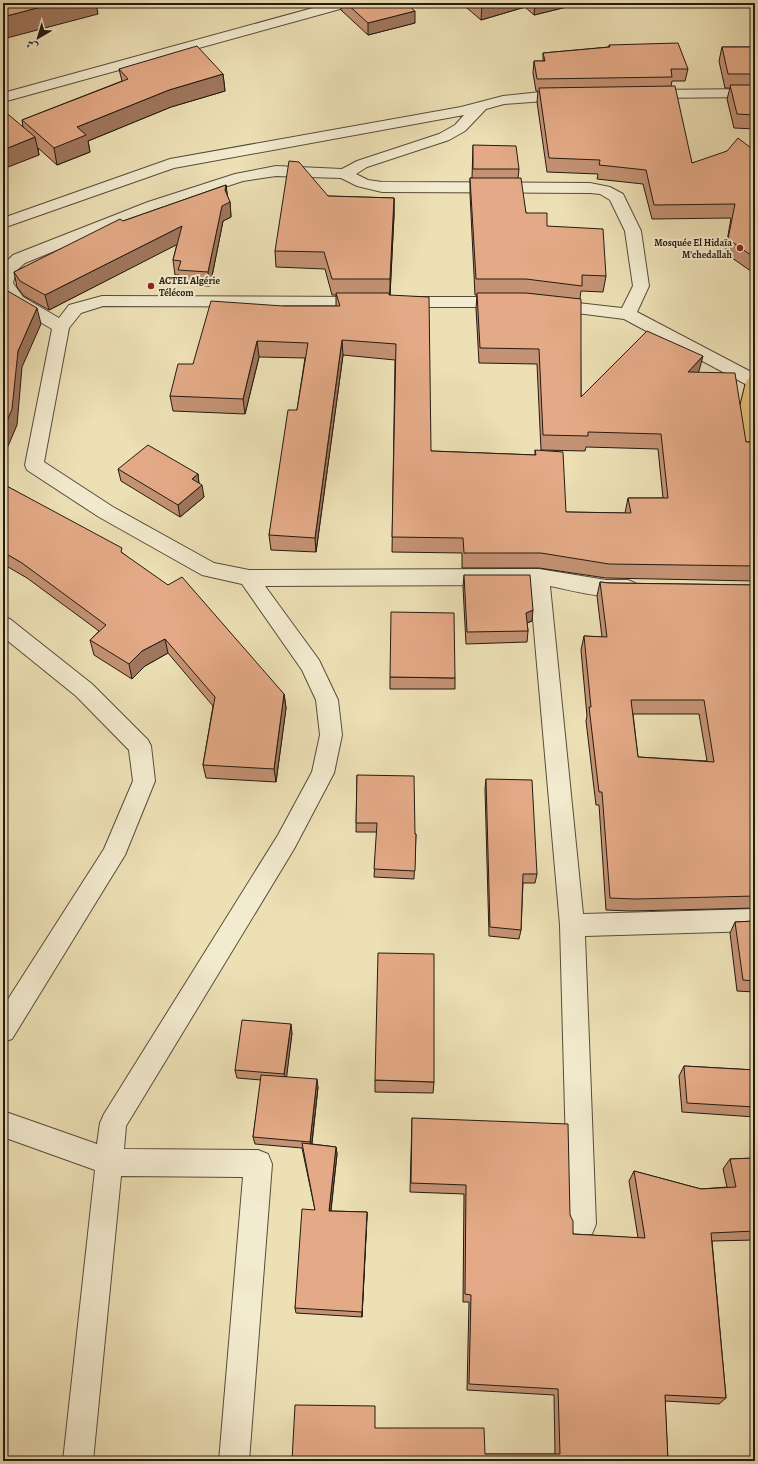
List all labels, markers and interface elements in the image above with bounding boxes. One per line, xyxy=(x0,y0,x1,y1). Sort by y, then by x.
north arrow xyxy=(18,18,58,58)
text: ش xyxy=(23,36,41,55)
place label: Mosquée El Hidaïa M'chedallah xyxy=(654,236,733,261)
marker: Mosquée El Hidaïa M'chedallah xyxy=(735,243,745,253)
place label: ACTEL Algérie Télécom xyxy=(158,274,220,299)
marker: ACTEL Algérie Télécom xyxy=(146,281,156,291)

